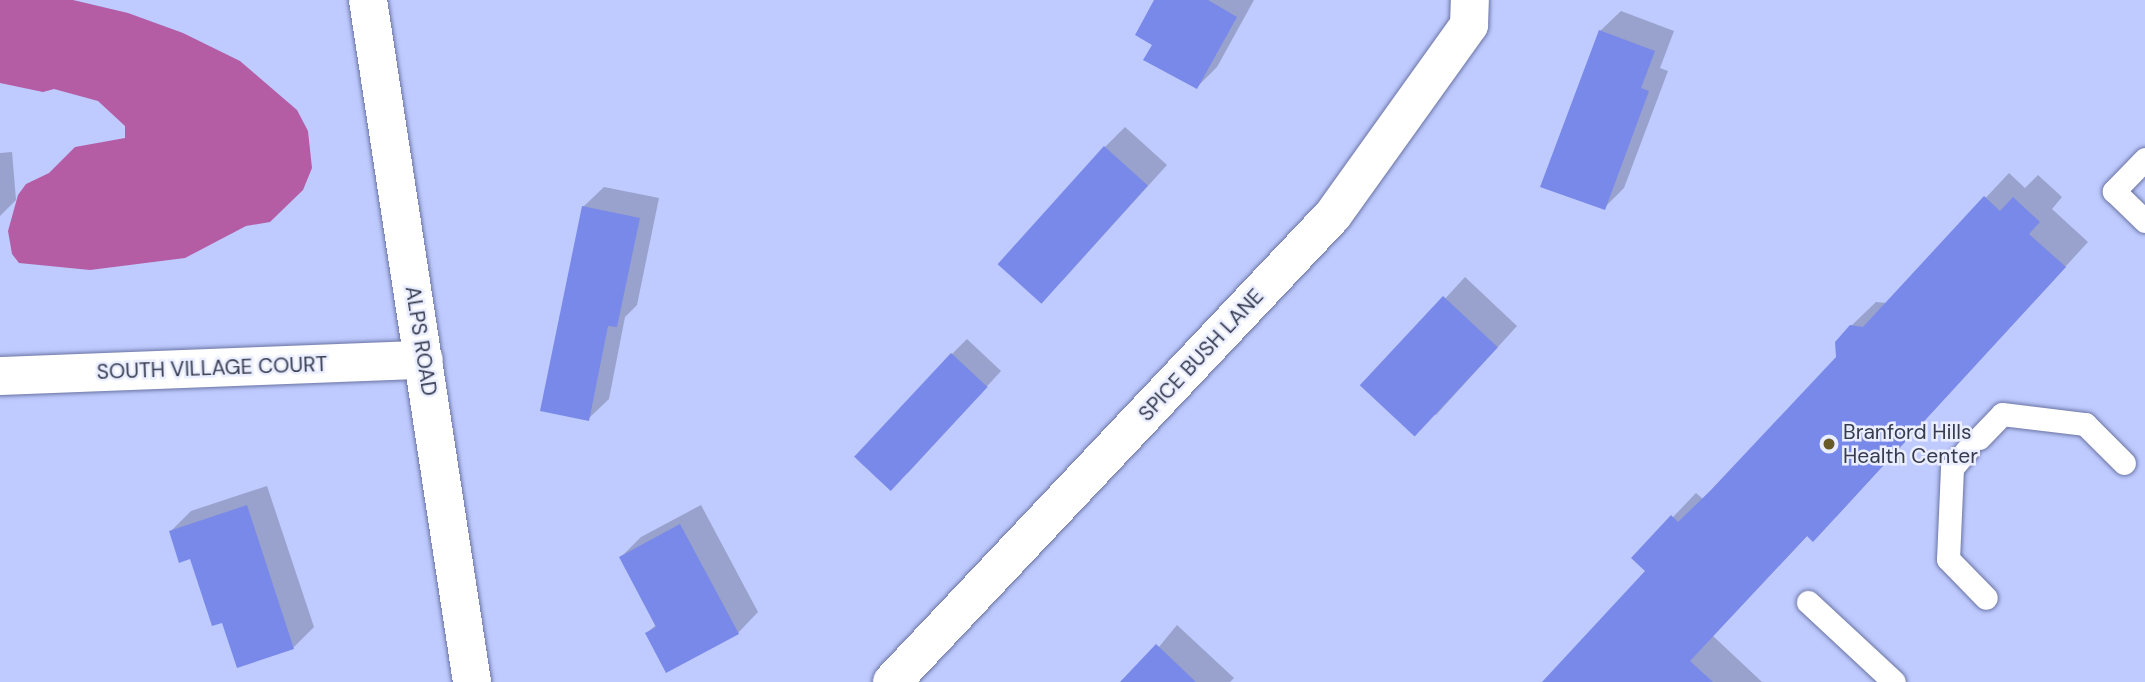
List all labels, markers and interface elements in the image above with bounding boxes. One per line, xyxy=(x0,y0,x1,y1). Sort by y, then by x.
street label: ALPS ROAD xyxy=(400,284,442,398)
street label: SPICE BUSH LANE xyxy=(1133,284,1269,426)
street label: SOUTH VILLAGE COURT xyxy=(96,351,328,385)
place label: Branford Hills Health Center xyxy=(1843,419,1978,469)
marker: Branford Hills Health Center xyxy=(1821,436,1837,452)

